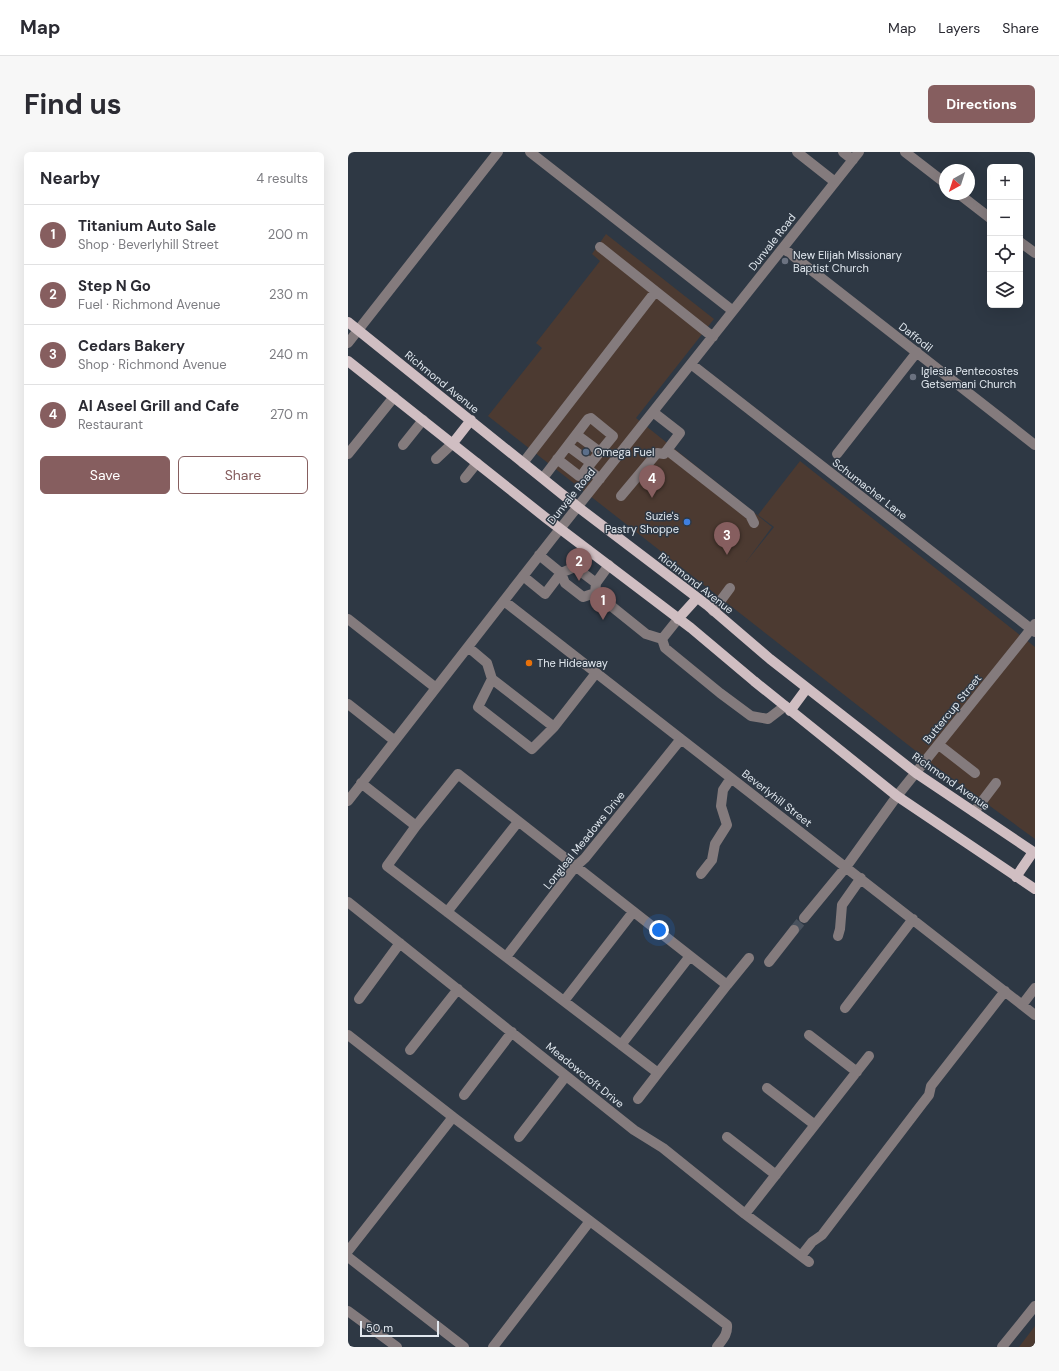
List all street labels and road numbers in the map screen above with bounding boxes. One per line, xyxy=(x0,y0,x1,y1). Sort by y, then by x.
street label: Dunvale Road xyxy=(745,211,799,273)
street label: Daffodil xyxy=(896,319,936,355)
street label: Richmond Avenue xyxy=(402,348,482,416)
street label: Schumacher Lane xyxy=(830,455,910,523)
street label: Dunvale Road xyxy=(544,465,598,527)
street label: Richmond Avenue xyxy=(656,549,736,617)
street label: Buttercup Street xyxy=(920,672,984,746)
street label: Richmond Avenue xyxy=(909,749,993,813)
street label: Beverlyhill Street xyxy=(739,766,815,830)
street label: Longleal Meadows Drive xyxy=(540,788,628,892)
street label: Meadowcroft Drive xyxy=(543,1039,627,1111)

